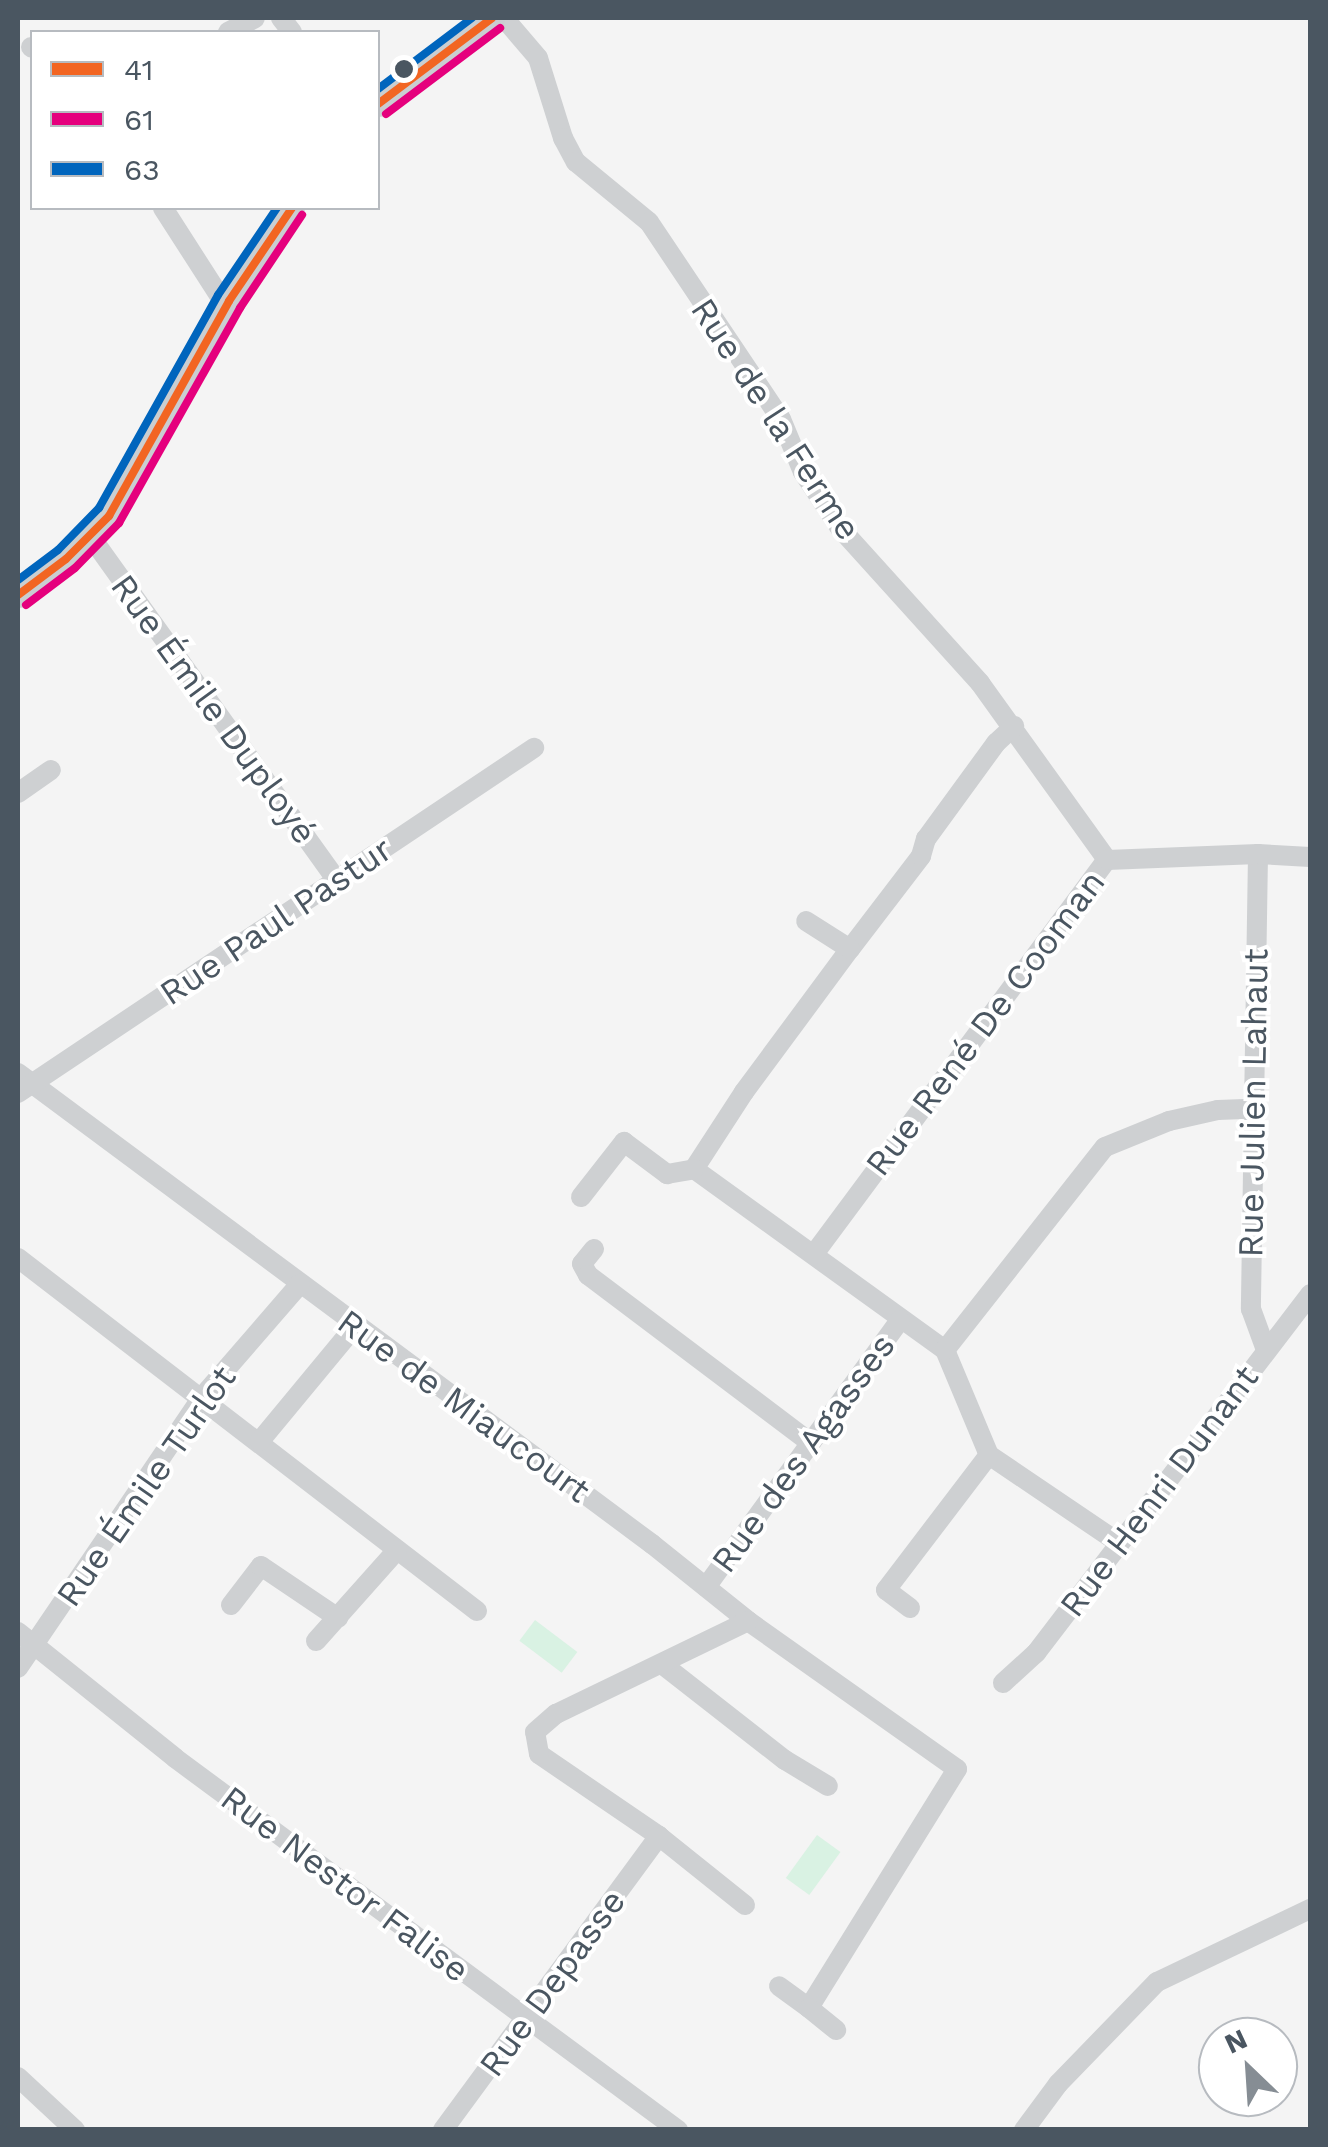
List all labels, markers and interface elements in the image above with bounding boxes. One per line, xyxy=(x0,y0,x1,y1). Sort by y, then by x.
legend xyxy=(30,30,380,210)
text: 41 xyxy=(124,52,154,87)
unlabelled marker xyxy=(394,59,414,79)
text: 61 xyxy=(124,102,154,137)
text: 63 xyxy=(124,152,160,187)
street label: Rue de la Ferme xyxy=(682,290,870,548)
street label: Rue Émile Duployé xyxy=(102,566,326,852)
street label: Rue Paul Pastur xyxy=(151,827,401,1015)
street label: Rue René De Cooman xyxy=(856,862,1114,1184)
street label: Rue Julien Lahaut xyxy=(1229,948,1277,1258)
street label: Rue de Miaucourt xyxy=(330,1300,598,1512)
street label: Rue des Agasses xyxy=(702,1325,904,1581)
street label: Rue Émile Turlot xyxy=(47,1357,245,1615)
street label: Rue Henri Dunant xyxy=(1051,1357,1267,1625)
street label: Rue Nestor Falise xyxy=(212,1777,478,1991)
street label: Rue Depasse xyxy=(470,1881,634,2085)
north arrow xyxy=(1198,2017,1298,2117)
text: N xyxy=(1220,2022,1252,2061)

